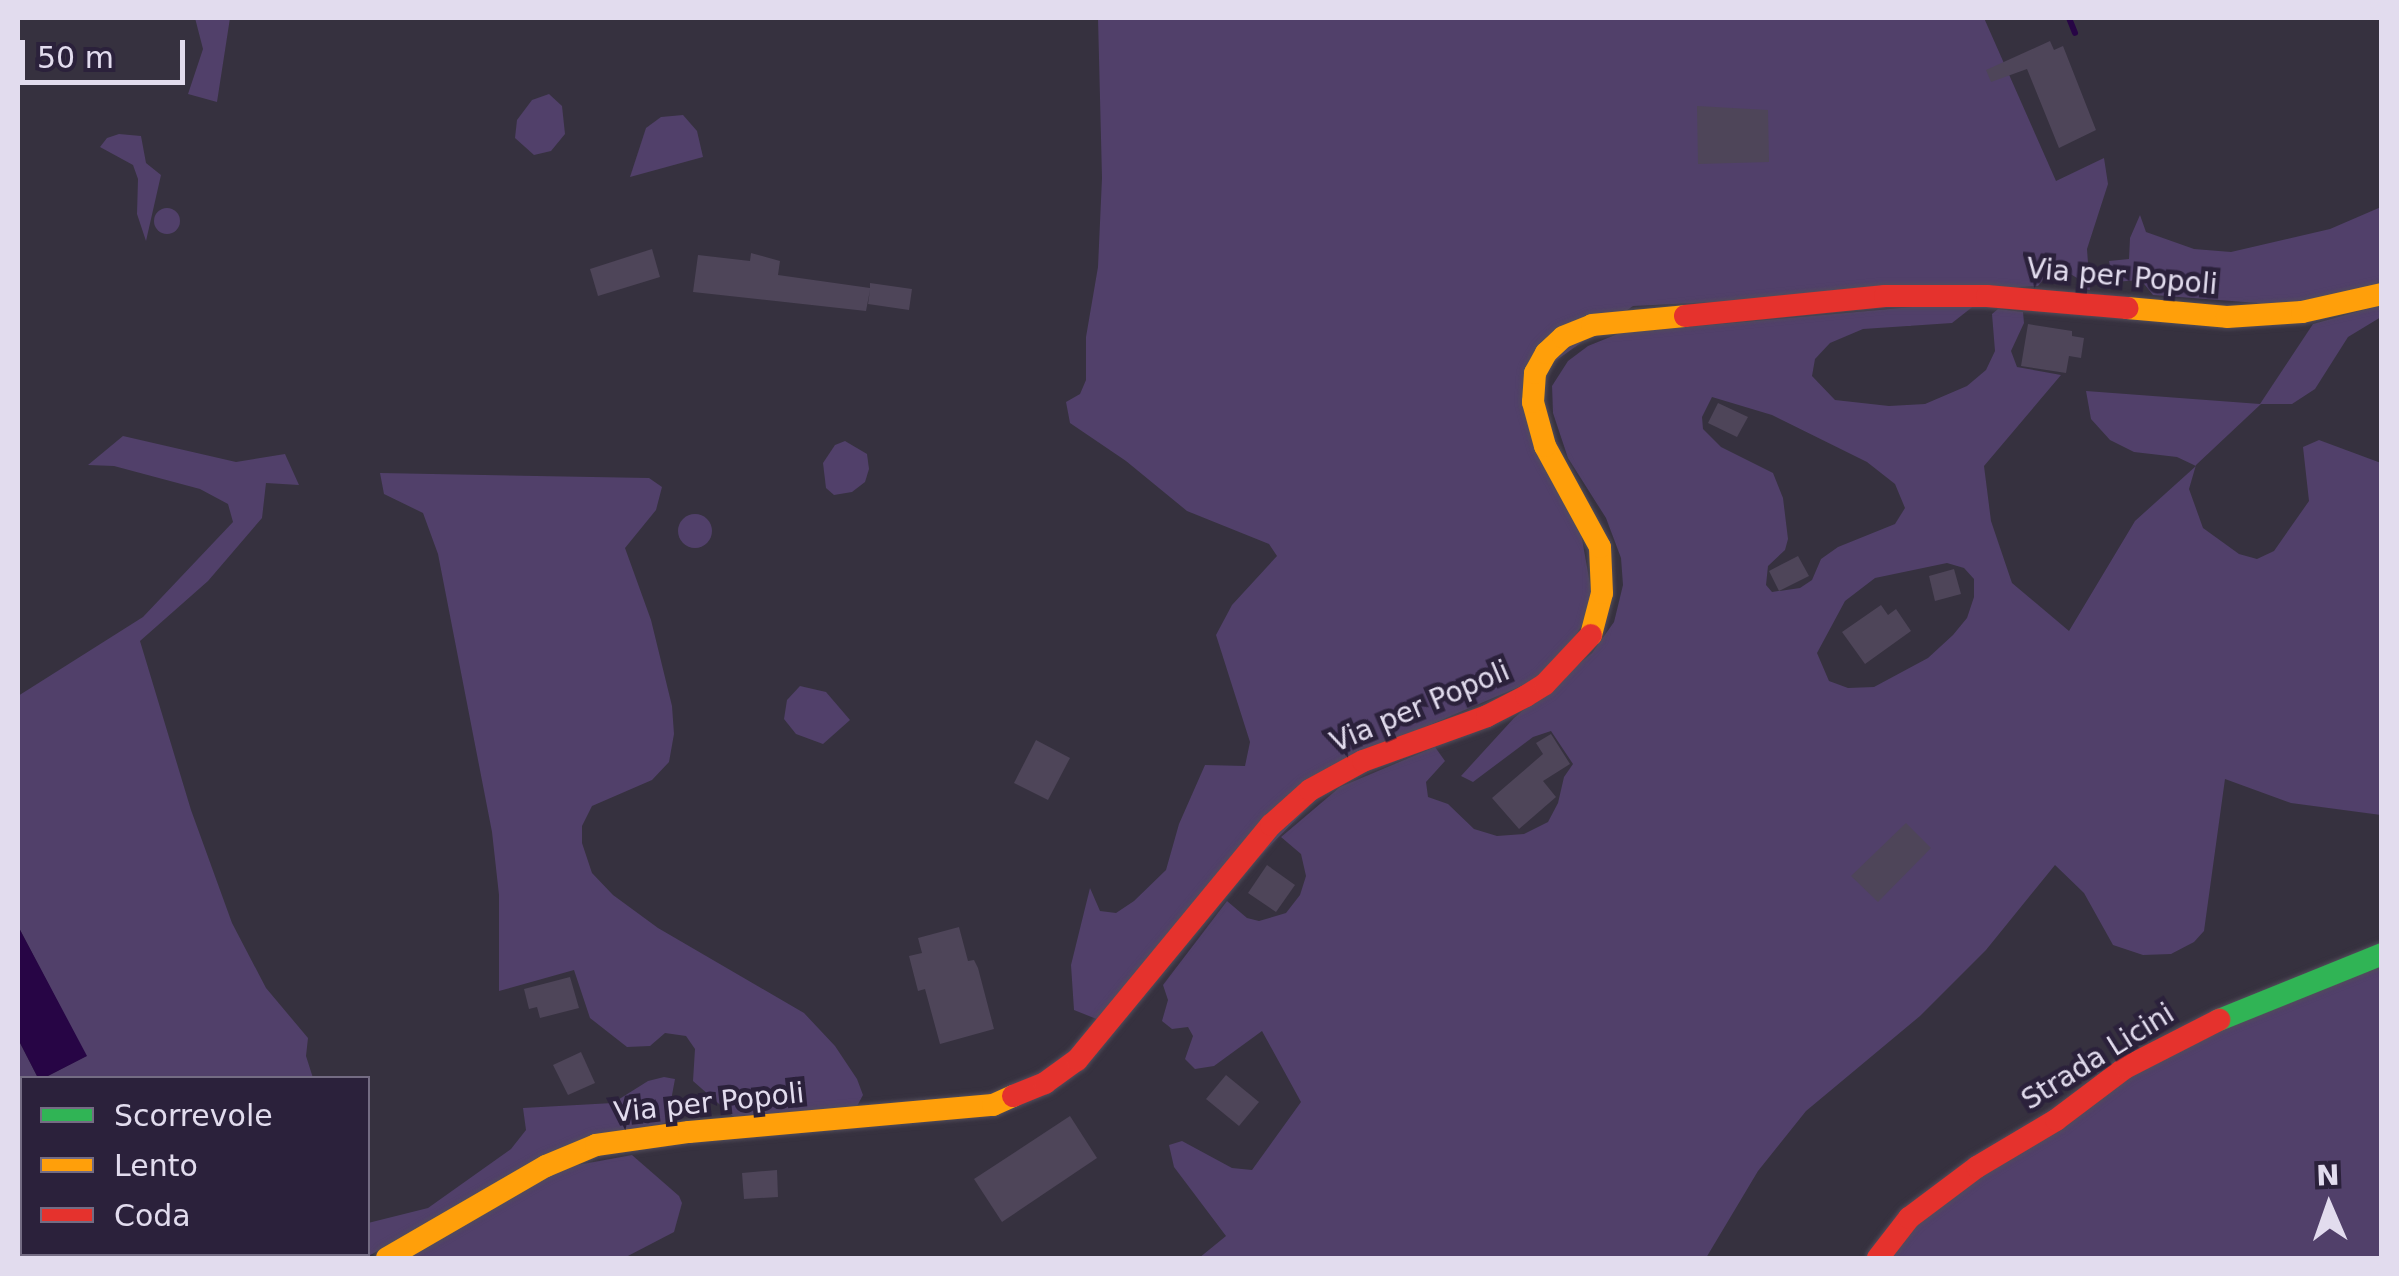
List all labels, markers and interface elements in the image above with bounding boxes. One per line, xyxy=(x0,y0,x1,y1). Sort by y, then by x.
scale bar xyxy=(25,20,190,82)
text: 50 m xyxy=(37,40,114,75)
street label: Via per Popoli xyxy=(2025,252,2219,302)
street label: Via per Popoli xyxy=(1325,654,1515,760)
street label: Strada Licini xyxy=(2016,997,2180,1117)
legend xyxy=(20,1076,370,1256)
street label: Via per Popoli xyxy=(612,1076,806,1130)
text: Scorrevole xyxy=(114,1098,273,1133)
text: Lento xyxy=(114,1148,198,1183)
north arrow xyxy=(2279,1156,2379,1256)
text: N xyxy=(2316,1159,2340,1192)
text: Coda xyxy=(114,1198,191,1233)

